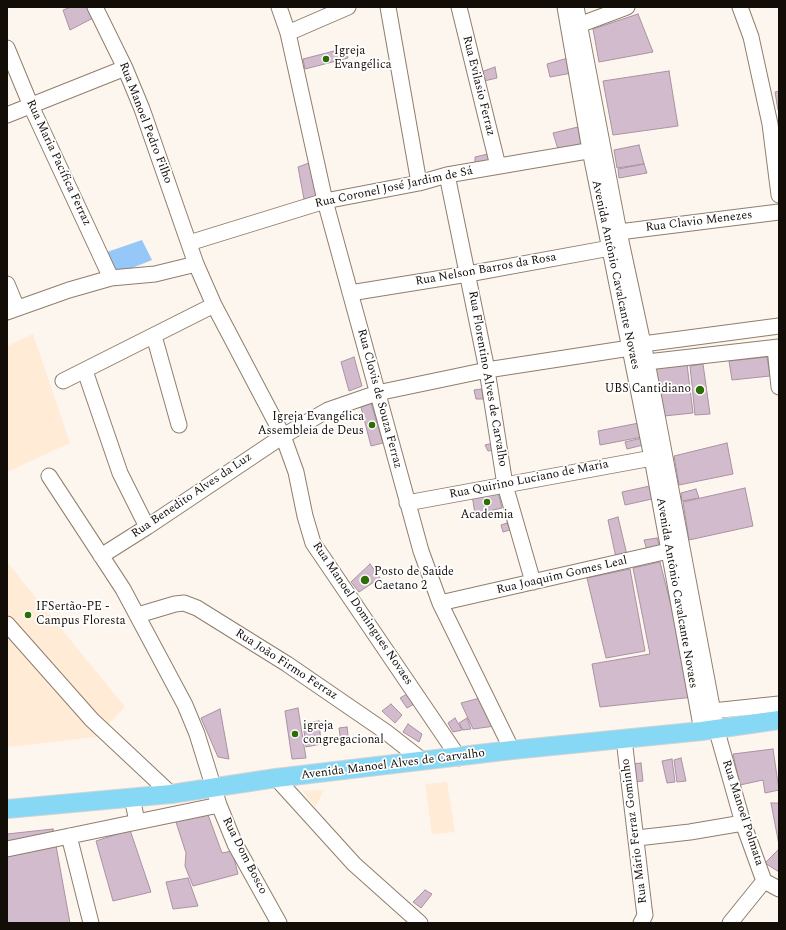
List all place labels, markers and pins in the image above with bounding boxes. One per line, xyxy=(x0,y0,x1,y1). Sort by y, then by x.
place label: Igreja Evangélica xyxy=(334,45,392,73)
marker: Igreja Evangélica xyxy=(321,54,331,64)
place label: UBS Cantidiano xyxy=(605,383,691,397)
marker: UBS Cantidiano xyxy=(694,384,706,396)
place label: Igreja Evangélica Assembleia de Deus xyxy=(258,411,364,439)
marker: Igreja Evangélica Assembleia de Deus xyxy=(367,420,377,430)
marker: Academia xyxy=(482,497,492,507)
place label: Academia xyxy=(461,509,513,523)
place label: Posto de Saúde Caetano 2 xyxy=(374,566,454,594)
marker: Posto de Saúde Caetano 2 xyxy=(359,574,371,586)
place label: IFSertão-PE - Campus Floresta xyxy=(36,601,126,629)
marker: IFSertão-PE - Campus Floresta xyxy=(23,610,33,620)
place label: igreja congregacional xyxy=(303,720,384,748)
marker: igreja congregacional xyxy=(290,729,300,739)

